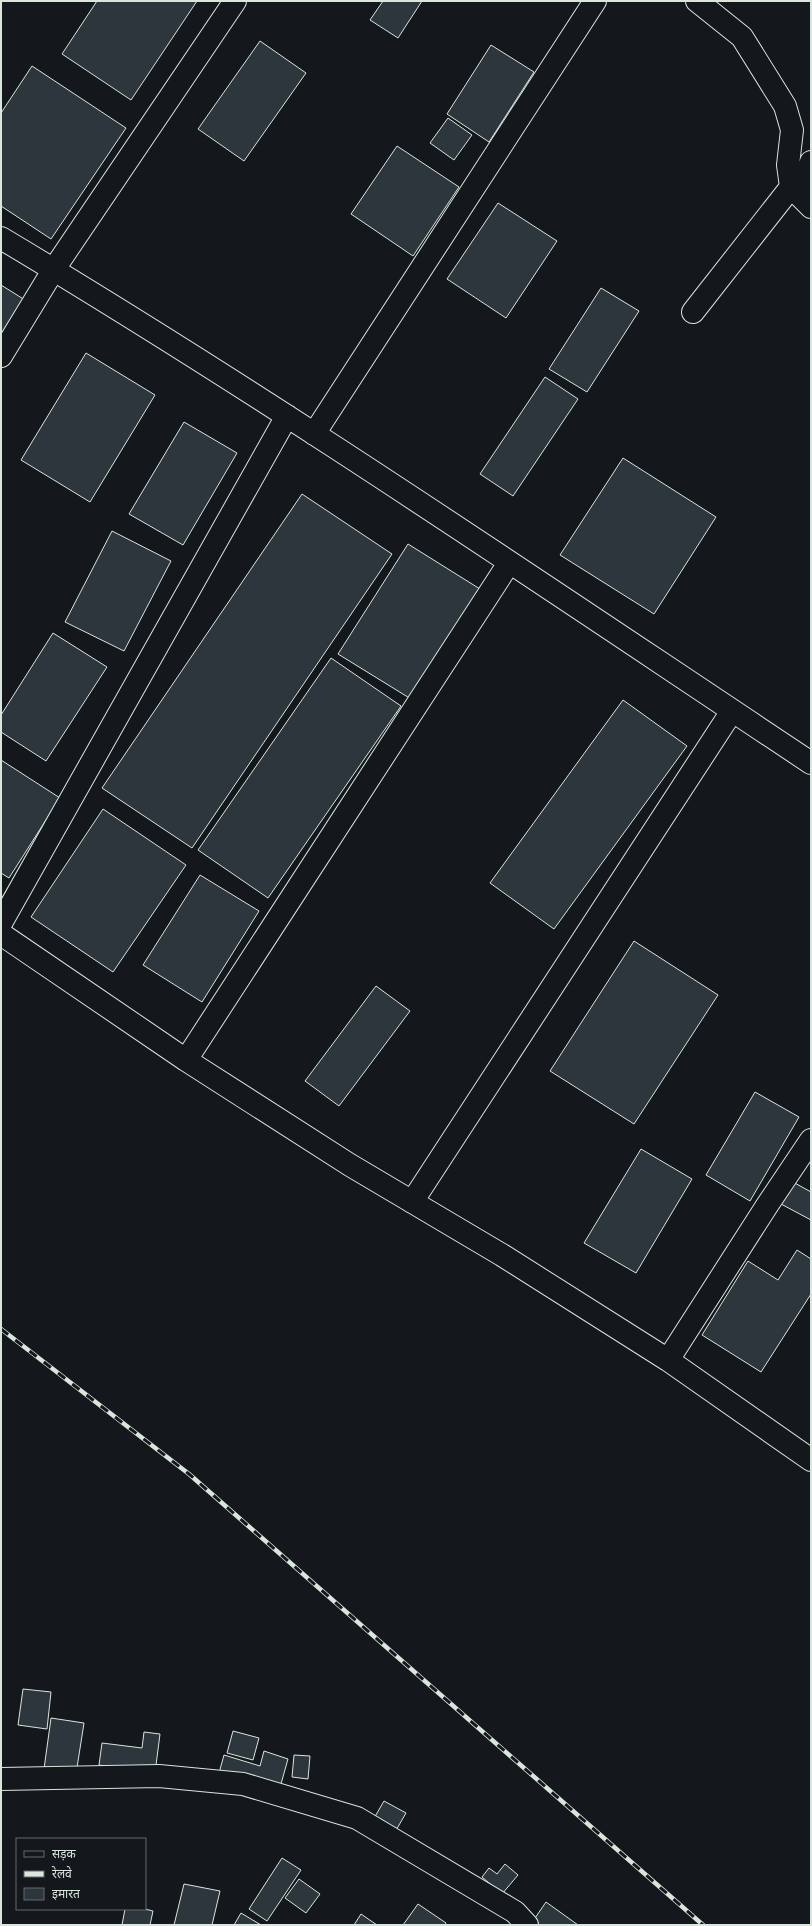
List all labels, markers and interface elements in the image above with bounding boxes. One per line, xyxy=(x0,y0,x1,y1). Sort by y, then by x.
legend xyxy=(16,1838,146,1910)
text: सड़क xyxy=(52,1847,77,1861)
text: रेलवे xyxy=(52,1866,72,1881)
text: इमारत xyxy=(52,1887,81,1901)

